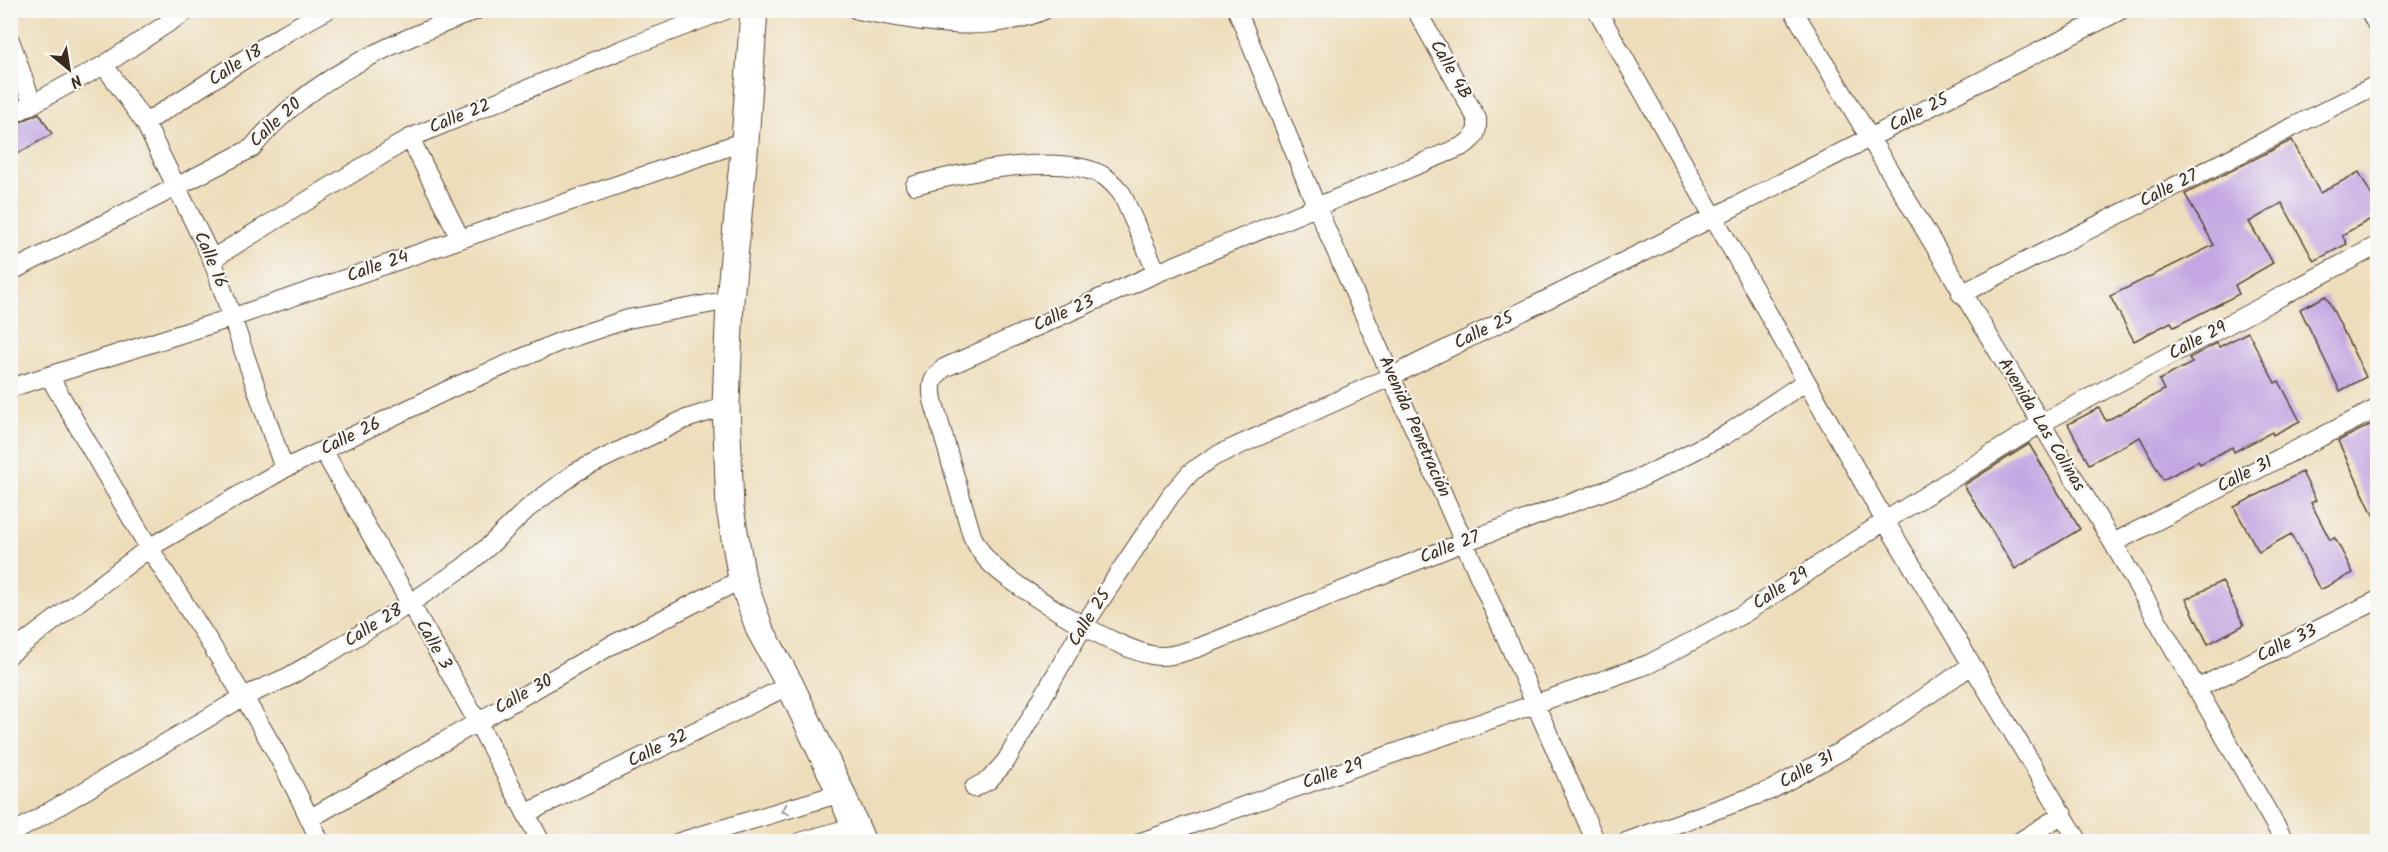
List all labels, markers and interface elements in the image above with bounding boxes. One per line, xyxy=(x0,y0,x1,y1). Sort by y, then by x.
street label: Calle 4B xyxy=(1421,35,1479,105)
street label: Calle 18 xyxy=(203,37,269,94)
north arrow xyxy=(39,39,99,99)
text: N xyxy=(65,67,86,94)
street label: Calle 25 xyxy=(1884,85,1955,140)
street label: Calle 20 xyxy=(243,91,309,155)
street label: Calle 22 xyxy=(425,92,495,142)
street label: Calle 27 xyxy=(2135,162,2204,216)
street label: Calle 16 xyxy=(185,227,235,293)
street label: Calle 24 xyxy=(343,243,413,291)
street label: Calle 23 xyxy=(1029,288,1099,340)
street label: Calle 25 xyxy=(1449,303,1520,358)
street label: Calle 29 xyxy=(2164,313,2233,368)
street label: Avenida Penetración xyxy=(1370,352,1458,502)
street label: Avenida Las Colinas xyxy=(1990,353,2093,498)
street label: Calle 26 xyxy=(316,410,386,464)
street label: Calle 31 xyxy=(2212,449,2278,501)
street label: Calle 27 xyxy=(1416,523,1485,573)
street label: Calle 29 xyxy=(1747,560,1815,618)
street label: Calle 25 xyxy=(1061,582,1120,653)
street label: Calle 28 xyxy=(339,596,409,655)
street label: Calle 3 xyxy=(407,615,459,675)
street label: Calle 33 xyxy=(2252,617,2322,671)
street label: Calle 30 xyxy=(490,667,558,723)
street label: Calle 32 xyxy=(623,722,693,776)
street label: Calle 31 xyxy=(1774,743,1840,797)
street label: Calle 29 xyxy=(1299,750,1368,798)
one-way arrow xyxy=(780,803,791,815)

